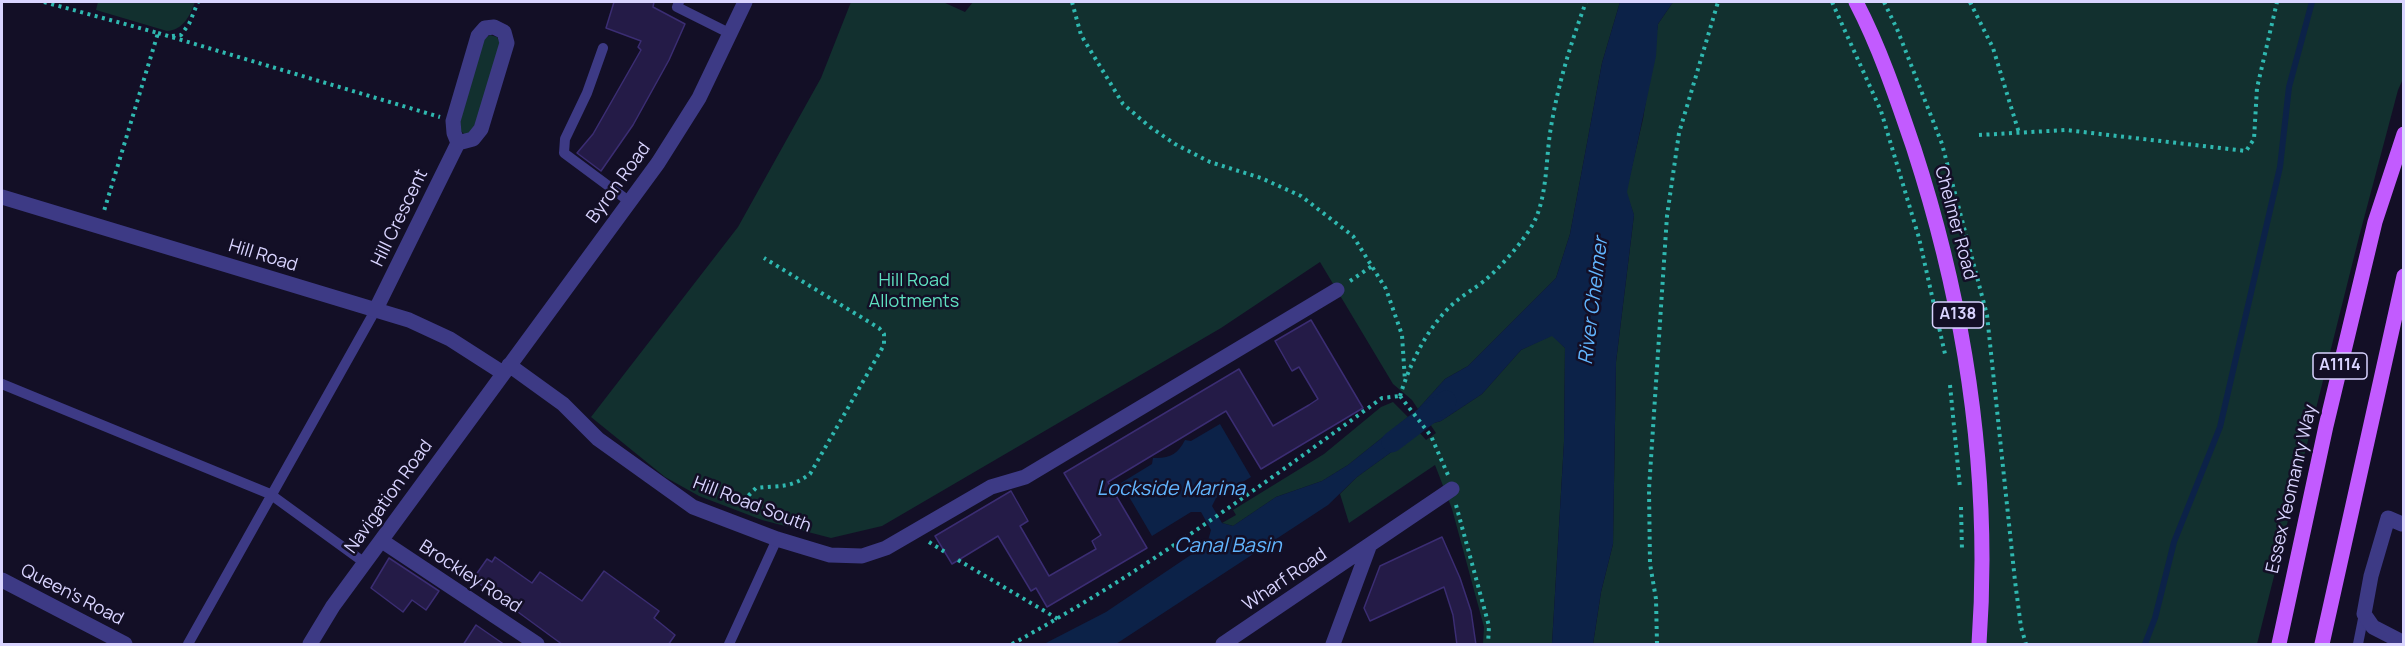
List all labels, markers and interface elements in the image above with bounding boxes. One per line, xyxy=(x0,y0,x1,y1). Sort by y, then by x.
street label: Byron Road xyxy=(583,138,655,228)
street label: Chelmer Road xyxy=(1929,164,1981,282)
street label: Hill Crescent xyxy=(367,166,433,270)
street label: Hill Road xyxy=(226,235,300,277)
water label: River Chelmer xyxy=(1574,236,1614,366)
park label: Hill Road Allotments xyxy=(869,270,959,312)
road number: A138 xyxy=(1932,302,1984,328)
road number: A1114 xyxy=(2313,353,2367,379)
street label: Essex Yeomanry Way xyxy=(2262,403,2322,575)
street label: Navigation Road xyxy=(341,436,437,558)
street label: Hill Road South xyxy=(690,472,814,538)
water label: Lockside Marina xyxy=(1097,477,1245,501)
water label: Canal Basin xyxy=(1174,534,1282,558)
street label: Brockley Road xyxy=(415,536,525,618)
street label: Wharf Road xyxy=(1239,544,1331,616)
street label: Queen's Road xyxy=(17,560,127,630)

